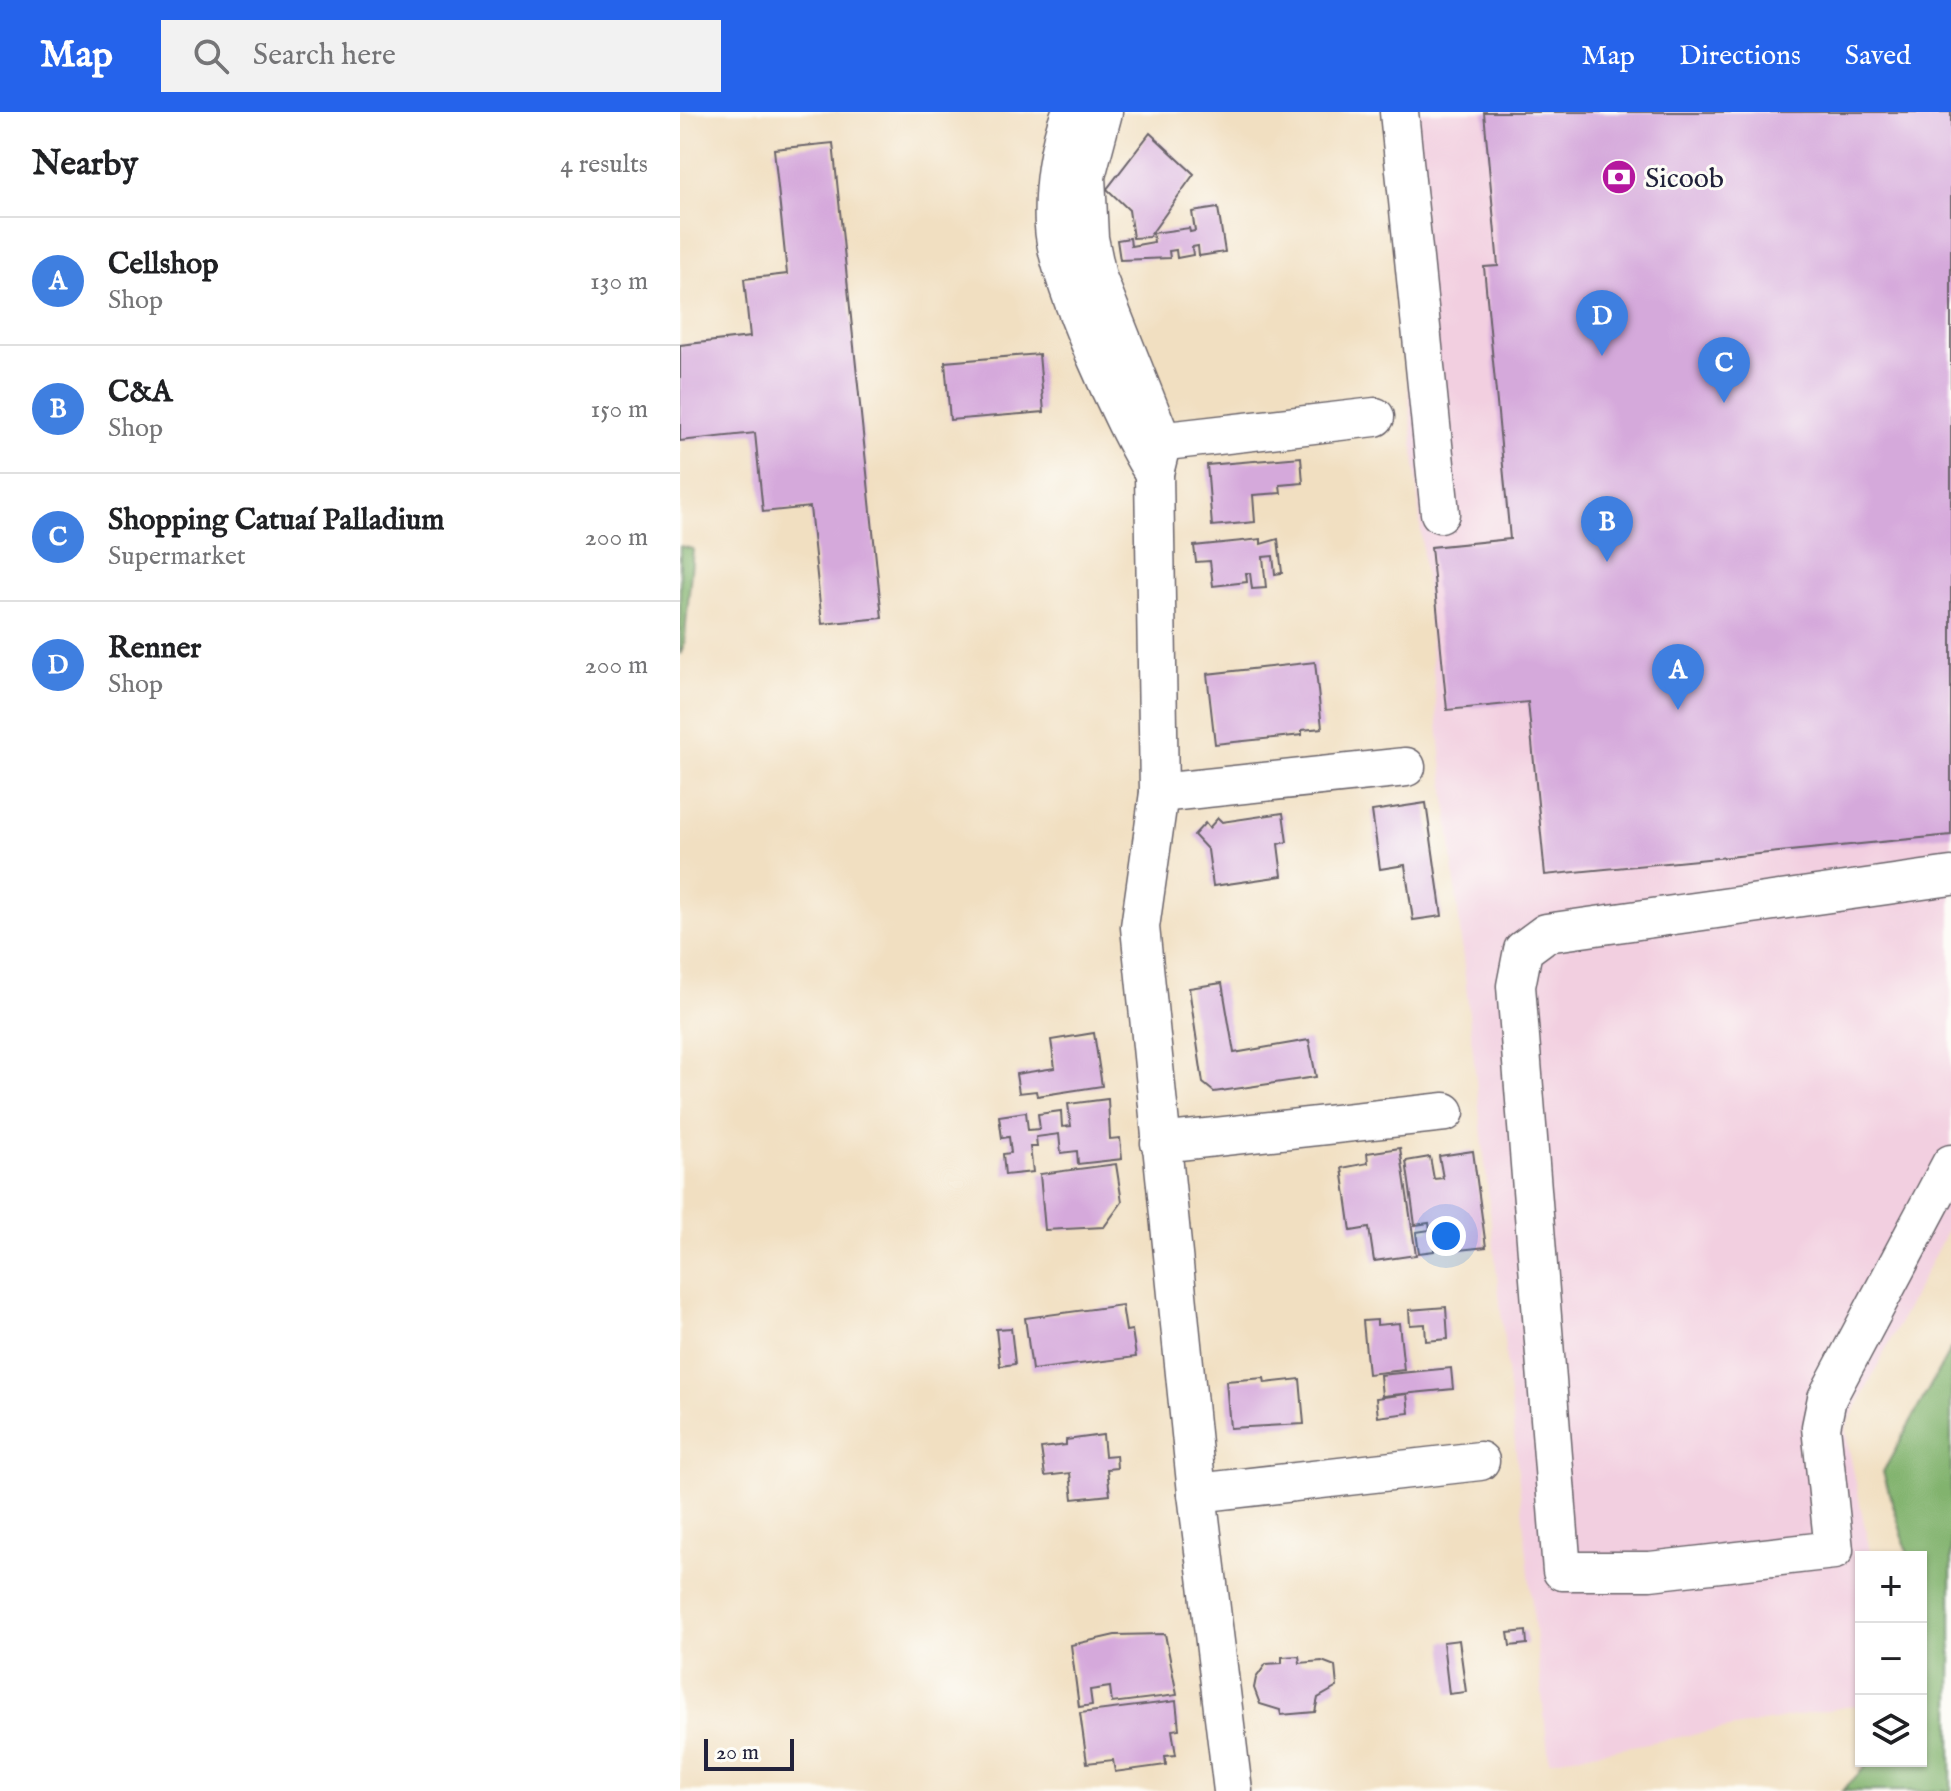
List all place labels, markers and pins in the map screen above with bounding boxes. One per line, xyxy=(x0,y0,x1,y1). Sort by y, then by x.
bank icon: Sicoob xyxy=(1600,158,1638,196)
place label: Sicoob xyxy=(1645,162,1724,197)
pin: D xyxy=(1576,290,1628,356)
pin: C xyxy=(1698,337,1750,403)
pin: B xyxy=(1581,496,1633,562)
pin: A xyxy=(1652,644,1704,710)

